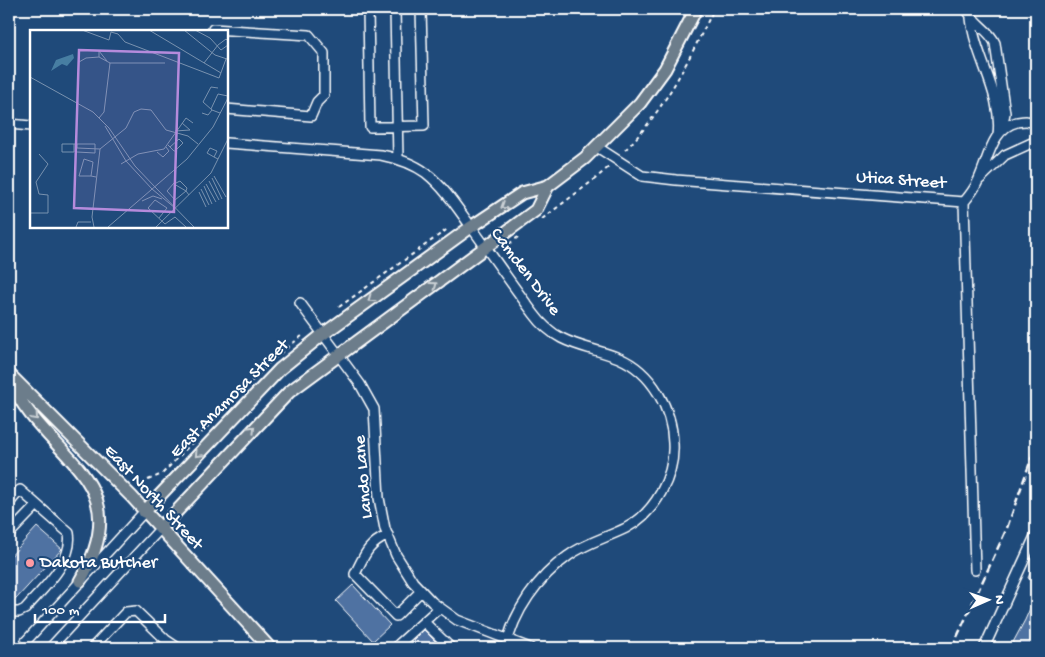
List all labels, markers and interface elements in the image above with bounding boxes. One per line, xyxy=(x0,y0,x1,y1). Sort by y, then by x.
inset map xyxy=(30,30,228,228)
street label: Utica Street xyxy=(855,167,948,195)
one-way arrow xyxy=(500,199,509,209)
street label: Camden Drive xyxy=(485,224,565,321)
one-way arrow xyxy=(428,282,438,291)
one-way arrow xyxy=(367,293,377,302)
street label: East Anamosa Street xyxy=(166,334,295,463)
one-way arrow xyxy=(29,412,38,421)
one-way arrow xyxy=(247,426,256,435)
street label: Lando Lane xyxy=(350,434,378,520)
street label: East North Street xyxy=(99,441,208,556)
one-way arrow xyxy=(195,448,204,457)
place label: Dakota Butcher xyxy=(39,553,159,574)
marker: Dakota Butcher xyxy=(24,557,36,569)
north arrow xyxy=(962,574,1012,624)
scale bar xyxy=(35,592,165,624)
text: N xyxy=(990,595,1007,604)
text: 100 m xyxy=(41,602,80,620)

